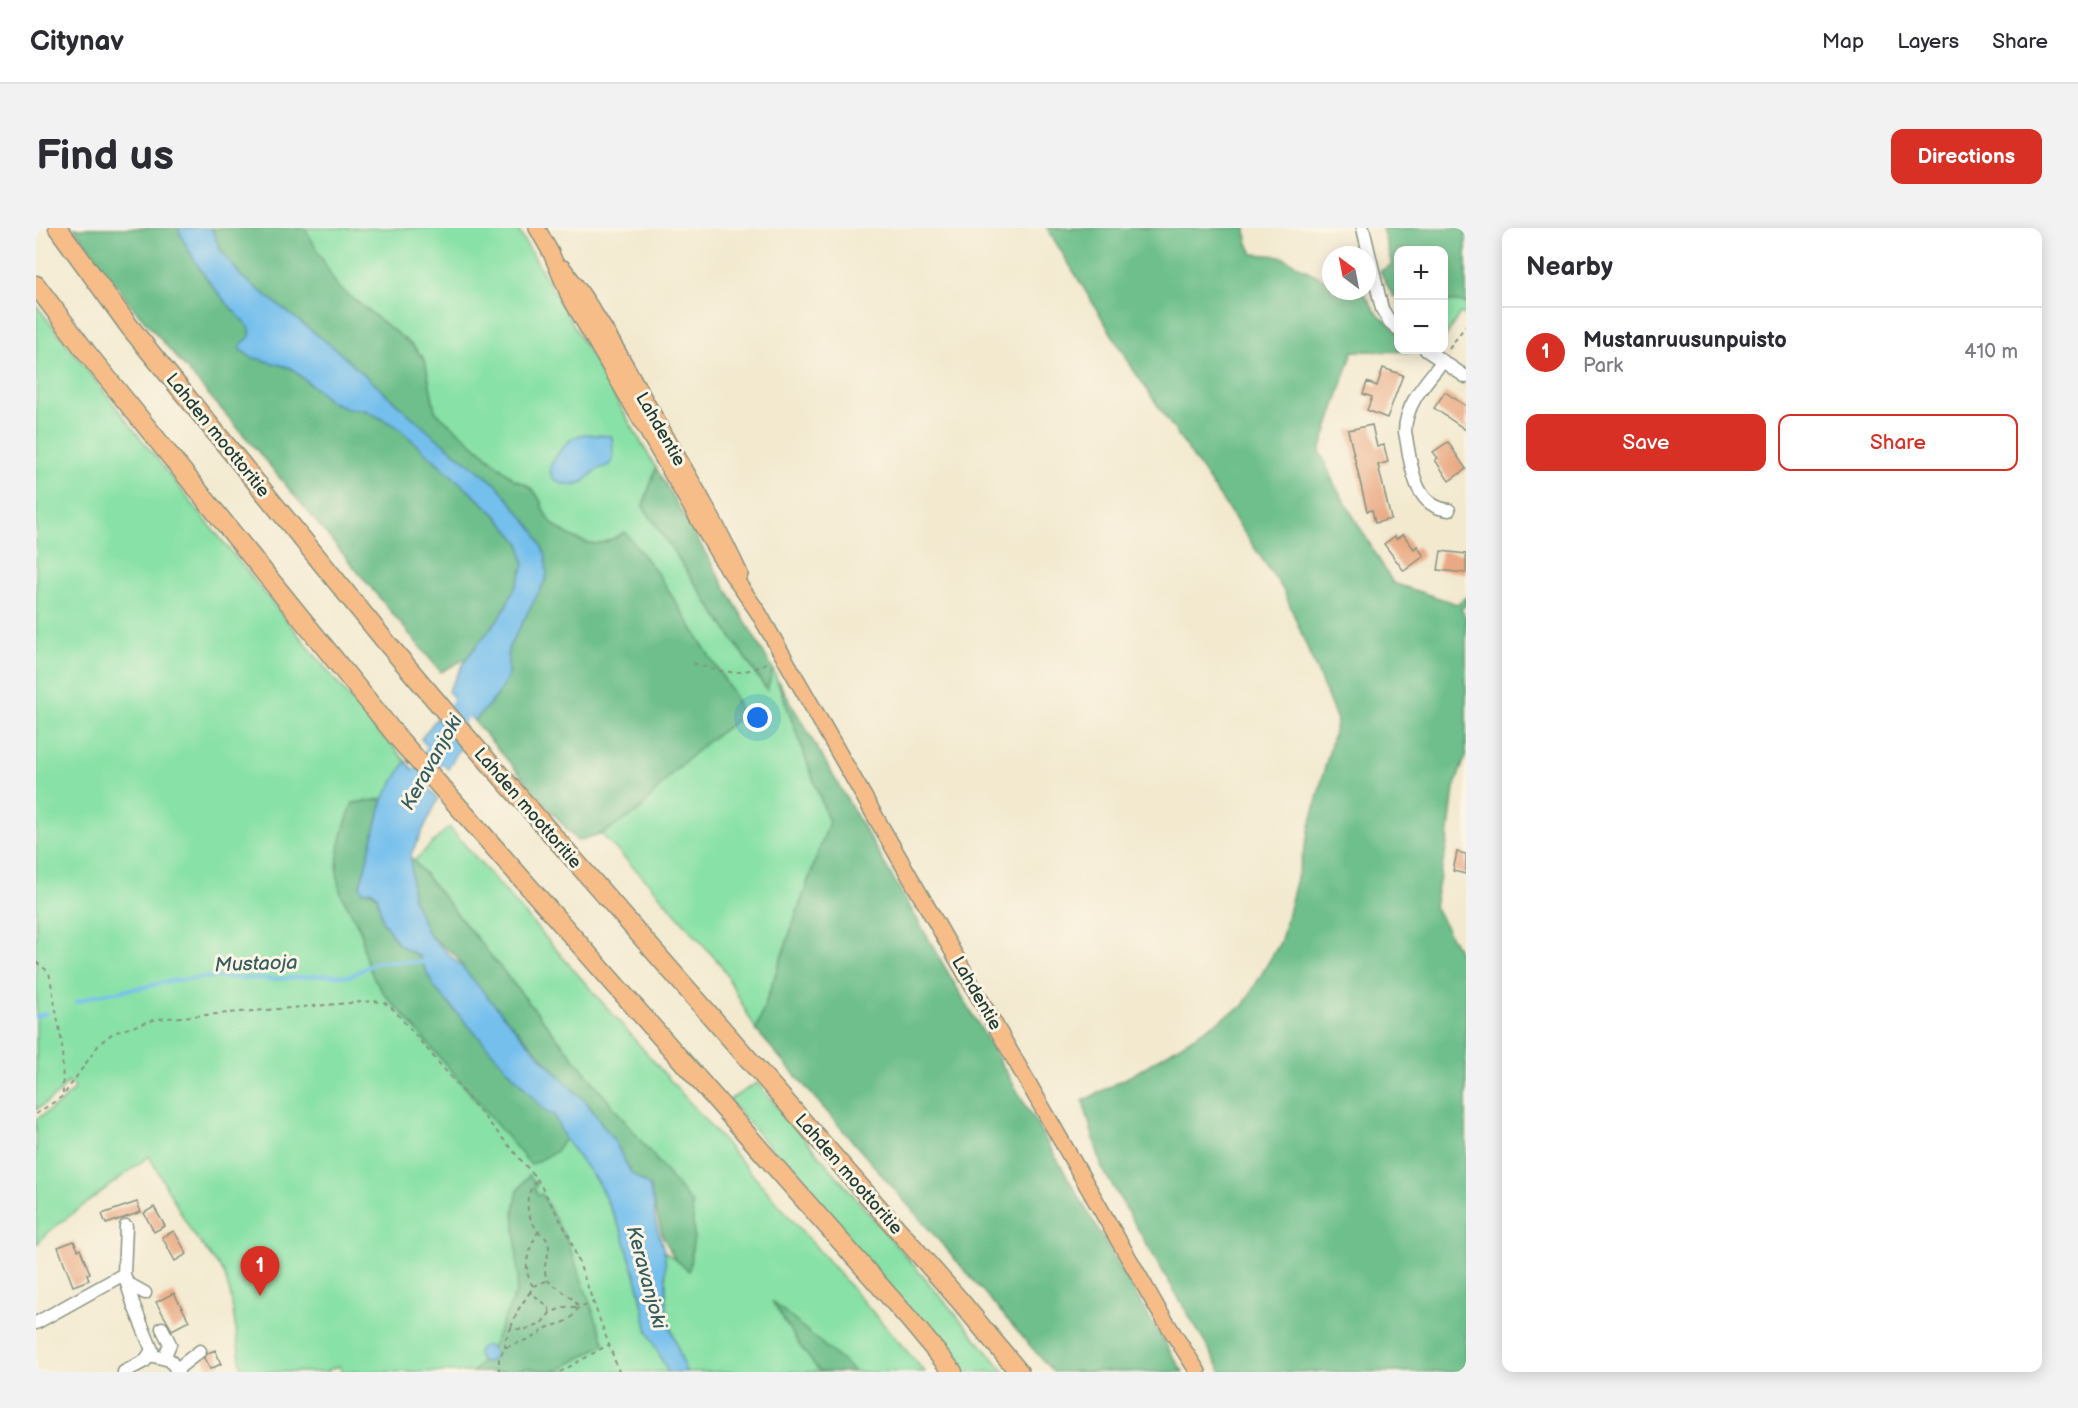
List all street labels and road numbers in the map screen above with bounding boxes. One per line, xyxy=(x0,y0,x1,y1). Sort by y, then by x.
street label: Lahden moottoritie xyxy=(161,369,274,502)
street label: Lahdentie xyxy=(631,389,690,470)
street label: Lahden moottoritie xyxy=(470,744,586,873)
street label: Lahdentie xyxy=(947,953,1006,1034)
street label: Lahden moottoritie xyxy=(791,1110,907,1239)

